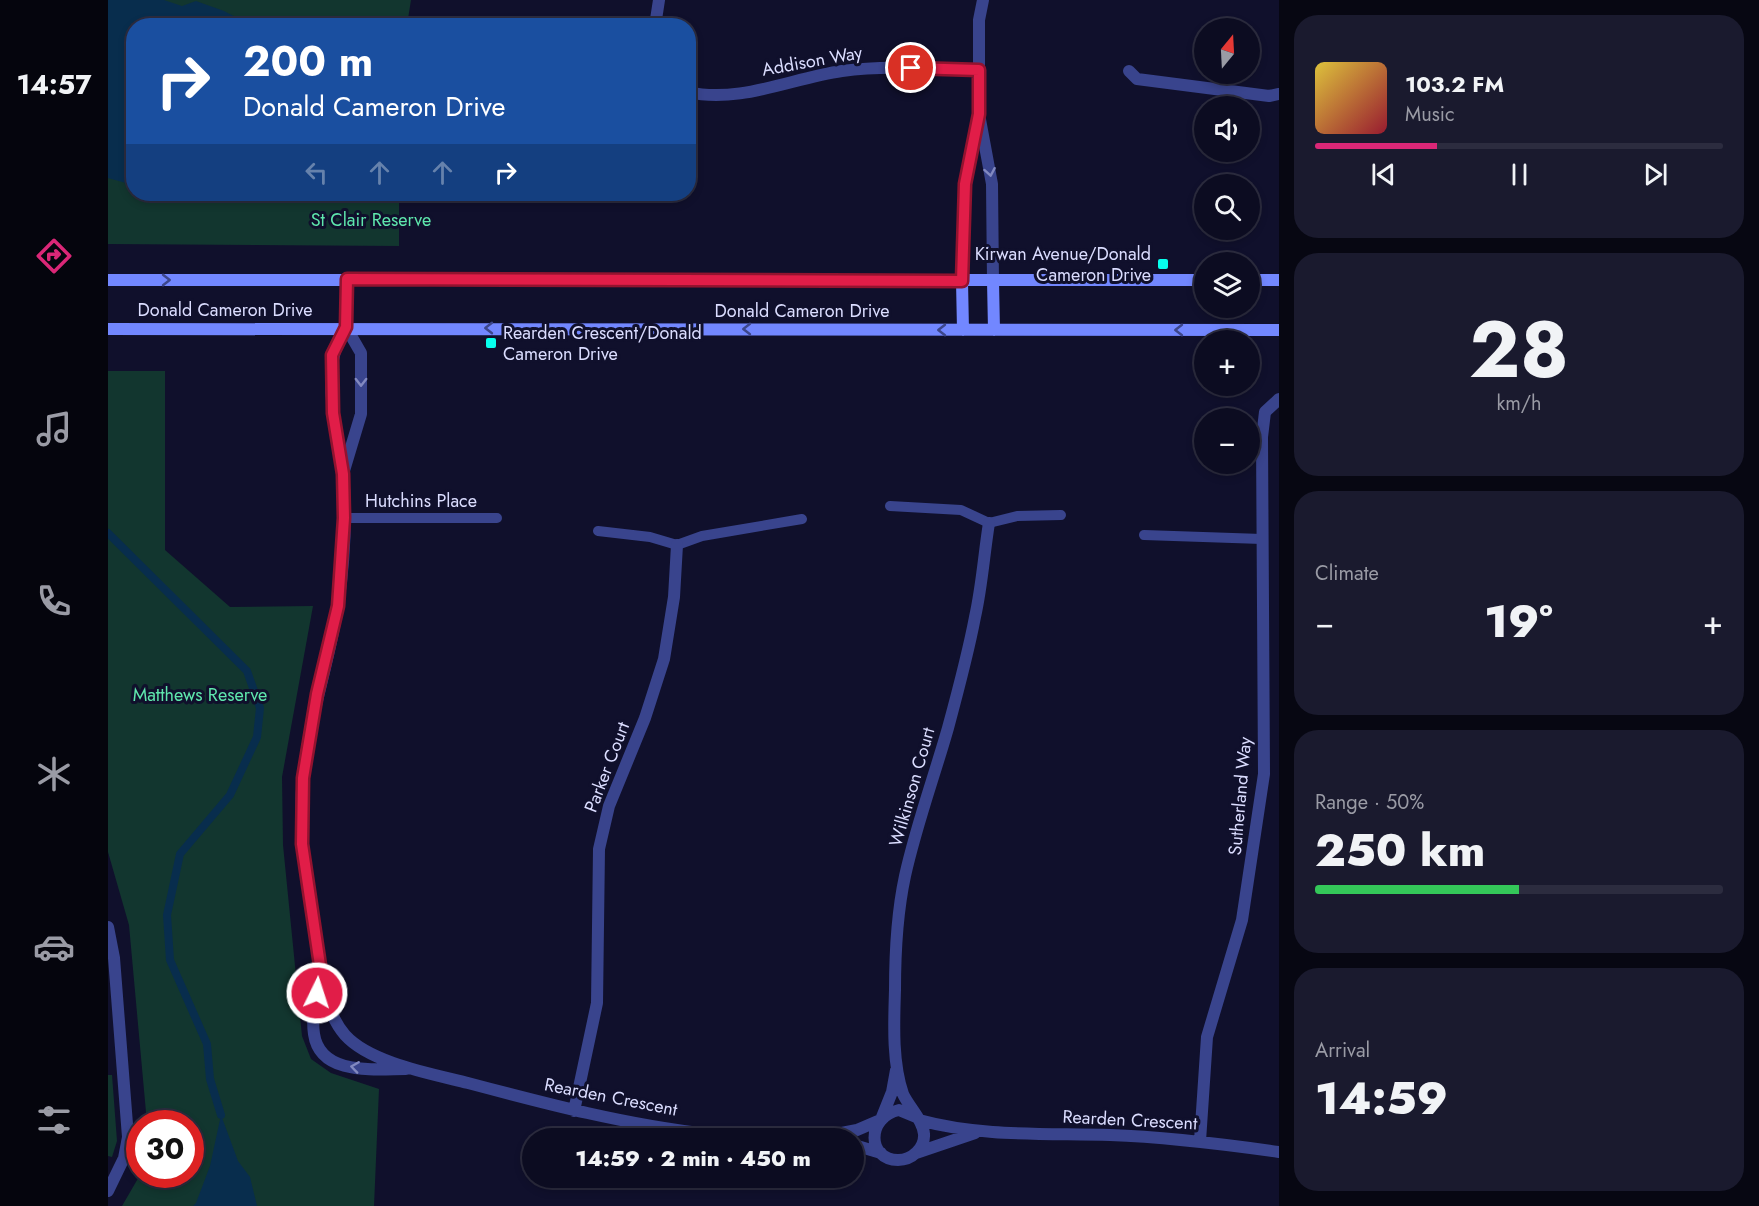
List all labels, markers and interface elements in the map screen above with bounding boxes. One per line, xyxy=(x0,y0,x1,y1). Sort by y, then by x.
north arrow xyxy=(1194,18,1260,84)
map controls xyxy=(1194,18,1260,474)
text: 200 m xyxy=(243,31,373,92)
street label: Addison Way xyxy=(760,39,864,83)
icon: right xyxy=(144,42,222,120)
pin xyxy=(885,42,936,93)
icon: arrive xyxy=(894,51,927,84)
text: 14:57 xyxy=(17,65,91,104)
text: 103.2 FM xyxy=(1405,68,1504,100)
text: Donald Cameron Drive xyxy=(243,87,505,126)
button: sound xyxy=(1194,96,1260,162)
text: Music xyxy=(1405,100,1455,129)
icon: left xyxy=(300,156,333,189)
icon: ahead xyxy=(363,156,396,189)
icon: ahead xyxy=(426,156,459,189)
icon: right xyxy=(489,156,522,189)
icon: previous xyxy=(1367,158,1400,191)
icon: pause xyxy=(1503,158,1536,191)
icon: next xyxy=(1639,158,1672,191)
one-way arrow xyxy=(983,166,996,176)
button: search xyxy=(1194,174,1260,240)
park label: St Clair Reserve xyxy=(311,207,431,233)
icon: directions xyxy=(33,235,75,277)
place label: Kirwan Avenue/Donald Cameron Drive xyxy=(975,241,1151,288)
button: layers xyxy=(1194,252,1260,318)
marker: Kirwan Avenue/Donald Cameron Drive xyxy=(1156,257,1170,271)
one-way arrow xyxy=(162,274,171,286)
text: 28 xyxy=(1469,294,1569,406)
street label: Donald Cameron Drive xyxy=(138,297,312,323)
street label: Donald Cameron Drive xyxy=(715,298,889,324)
place label: Rearden Crescent/Donald Cameron Drive xyxy=(503,320,702,367)
one-way arrow xyxy=(484,322,493,334)
one-way arrow xyxy=(742,323,751,335)
one-way arrow xyxy=(937,324,946,336)
one-way arrow xyxy=(1174,324,1183,336)
button: + xyxy=(1194,330,1260,396)
marker: Rearden Crescent/Donald Cameron Drive xyxy=(484,336,498,350)
one-way arrow xyxy=(355,377,367,386)
text: km/h xyxy=(1496,389,1542,418)
icon: music xyxy=(33,408,75,450)
button: − xyxy=(1194,408,1260,474)
street label: Hutchins Place xyxy=(365,488,477,514)
text: Climate xyxy=(1315,559,1379,588)
icon: phone xyxy=(33,580,75,622)
text: 19° xyxy=(1484,589,1553,654)
text: − xyxy=(1315,599,1334,646)
text: + xyxy=(1703,599,1723,646)
park label: Matthews Reserve xyxy=(133,682,267,708)
street label: Parker Court xyxy=(578,717,636,816)
street label: Wilkinson Court xyxy=(883,724,942,850)
street label: Sutherland Way xyxy=(1222,736,1258,856)
icon: climate xyxy=(33,753,75,795)
text: Range · 50% xyxy=(1315,788,1424,817)
text: 250 km xyxy=(1315,818,1485,883)
icon: car xyxy=(33,926,75,968)
position arrow xyxy=(285,961,349,1025)
text: Arrival xyxy=(1315,1036,1370,1065)
one-way arrow xyxy=(350,1062,359,1074)
text: 14:59 xyxy=(1315,1066,1448,1131)
street label: Rearden Crescent xyxy=(542,1071,680,1123)
icon: filters xyxy=(33,1099,75,1141)
street label: Rearden Crescent xyxy=(1062,1103,1199,1137)
speed limit sign: 30 xyxy=(126,1110,204,1188)
text: 14:59 · 2 min · 450 m xyxy=(575,1142,811,1174)

